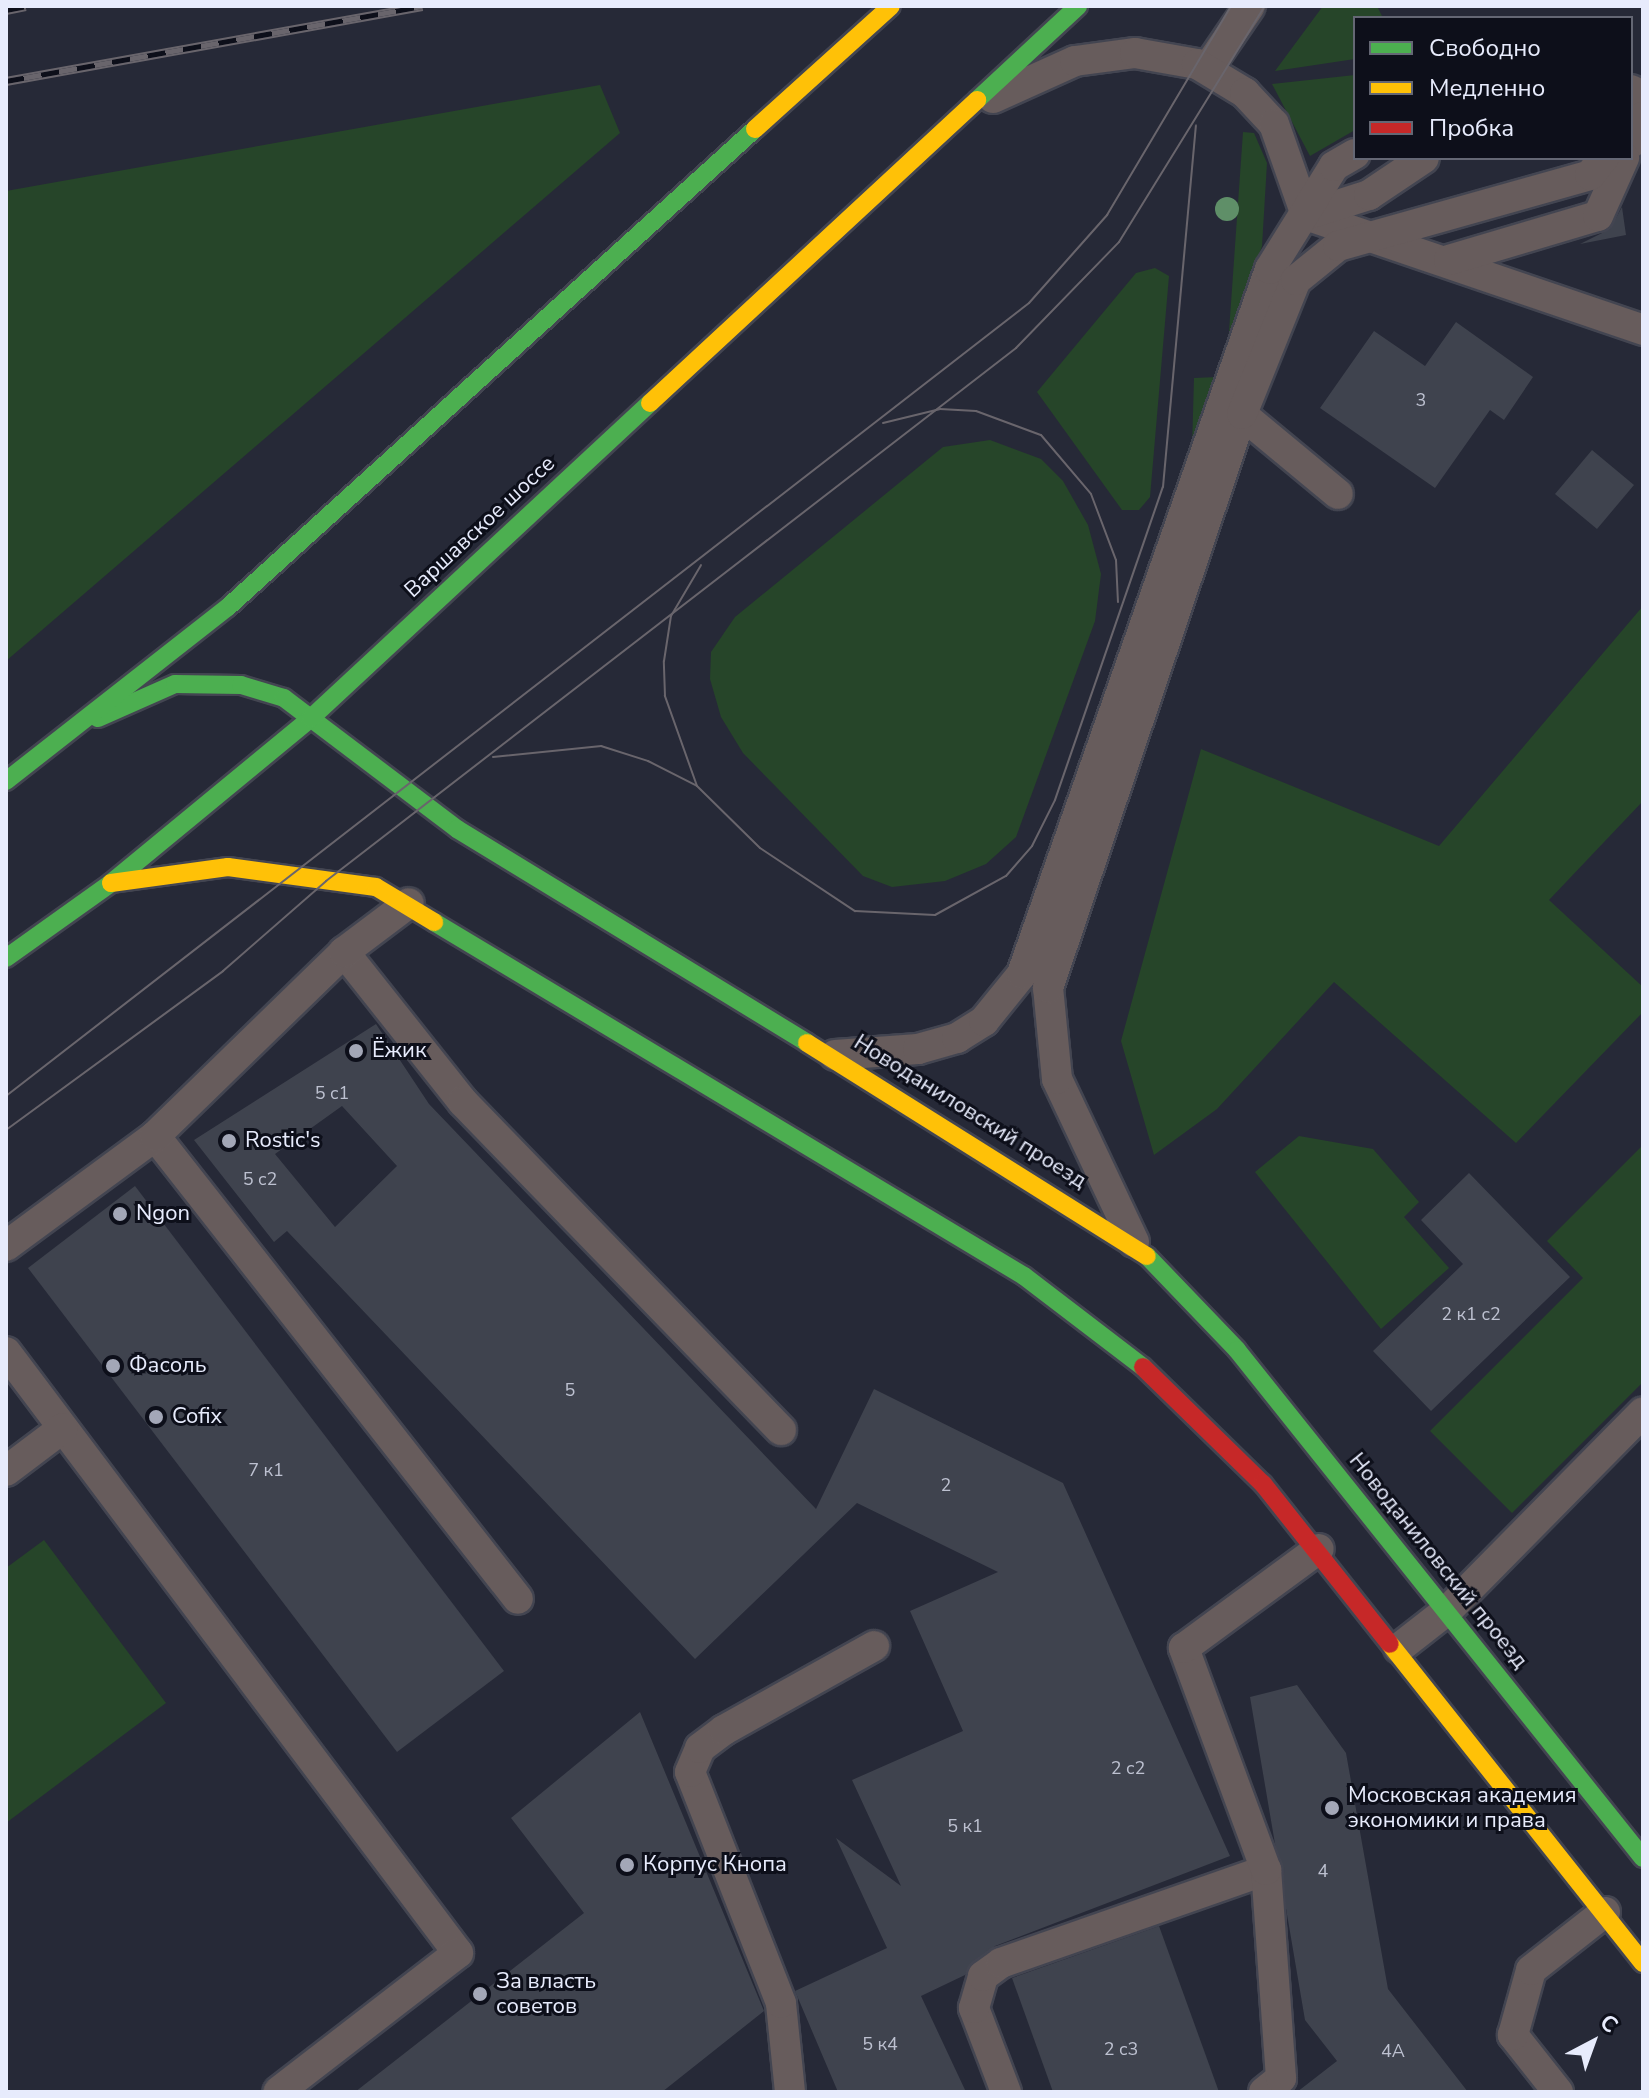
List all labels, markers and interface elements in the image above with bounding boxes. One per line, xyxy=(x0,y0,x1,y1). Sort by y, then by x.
legend xyxy=(1353,16,1633,160)
text: Свободно xyxy=(1429,32,1541,64)
text: Медленно xyxy=(1429,72,1545,104)
text: Пробка xyxy=(1429,112,1514,144)
house number: 3 xyxy=(1416,389,1426,411)
street label: Варшавское шоссе xyxy=(399,451,561,603)
street label: Новоданиловский проезд xyxy=(849,1029,1091,1195)
place label: Ёжик xyxy=(372,1038,427,1064)
marker: Ёжик xyxy=(347,1042,365,1060)
house number: 5 с1 xyxy=(315,1082,349,1104)
place label: Rostic's xyxy=(245,1128,321,1154)
marker: Rostic's xyxy=(220,1132,238,1150)
house number: 5 с2 xyxy=(243,1168,277,1190)
place label: Ngon xyxy=(136,1201,190,1227)
marker: Ngon xyxy=(111,1205,129,1223)
house number: 2 к1 с2 xyxy=(1441,1303,1501,1325)
place label: Фасоль xyxy=(129,1353,207,1379)
marker: Фасоль xyxy=(104,1357,122,1375)
house number: 5 xyxy=(565,1379,575,1401)
place label: Cofix xyxy=(172,1404,222,1430)
marker: Cofix xyxy=(147,1408,165,1426)
street label: Новоданиловский проезд xyxy=(1343,1448,1533,1674)
house number: 7 к1 xyxy=(248,1459,284,1481)
house number: 2 xyxy=(941,1474,951,1496)
house number: 2 с2 xyxy=(1111,1757,1145,1779)
place label: Московская академия экономики и права xyxy=(1348,1782,1577,1834)
marker: Московская академия экономики и права xyxy=(1323,1799,1341,1817)
house number: 5 к1 xyxy=(947,1815,983,1837)
place label: Корпус Кнопа xyxy=(643,1852,787,1878)
marker: Корпус Кнопа xyxy=(618,1856,636,1874)
house number: 4 xyxy=(1318,1860,1328,1882)
place label: За власть советов xyxy=(496,1968,596,2020)
marker: За власть советов xyxy=(471,1985,489,2003)
north arrow xyxy=(1553,2002,1633,2082)
text: С xyxy=(1593,2008,1624,2040)
house number: 5 к4 xyxy=(862,2033,898,2055)
house number: 2 с3 xyxy=(1104,2038,1138,2060)
house number: 4А xyxy=(1381,2040,1405,2062)

